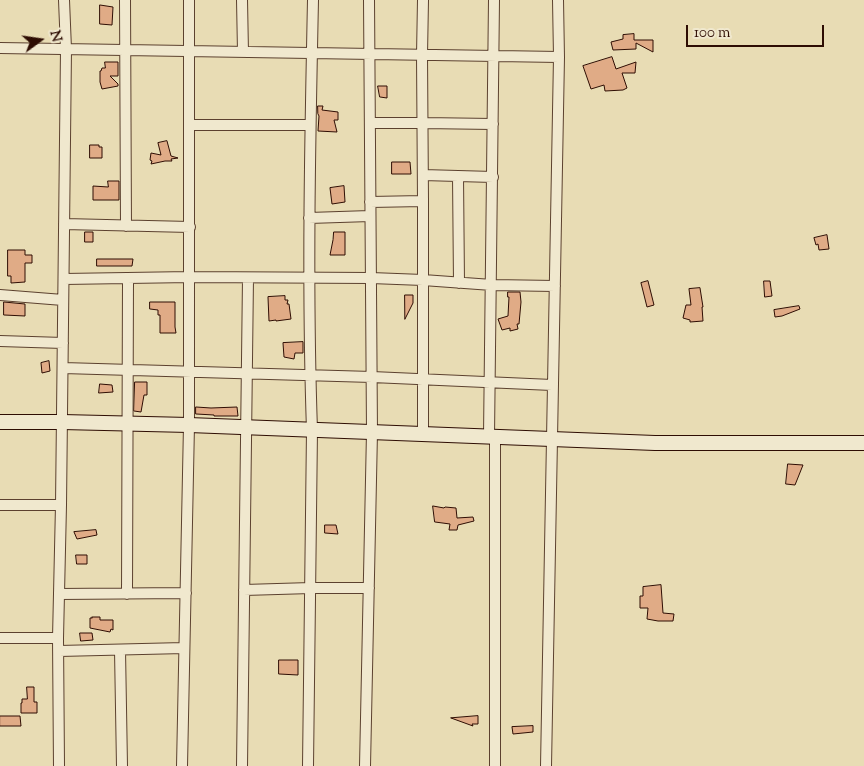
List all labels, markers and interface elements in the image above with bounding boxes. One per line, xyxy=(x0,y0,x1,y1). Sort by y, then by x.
north arrow xyxy=(15,15,65,65)
scale bar xyxy=(689,15,826,47)
text: 100 m xyxy=(694,23,730,44)
text: N xyxy=(43,29,66,44)

